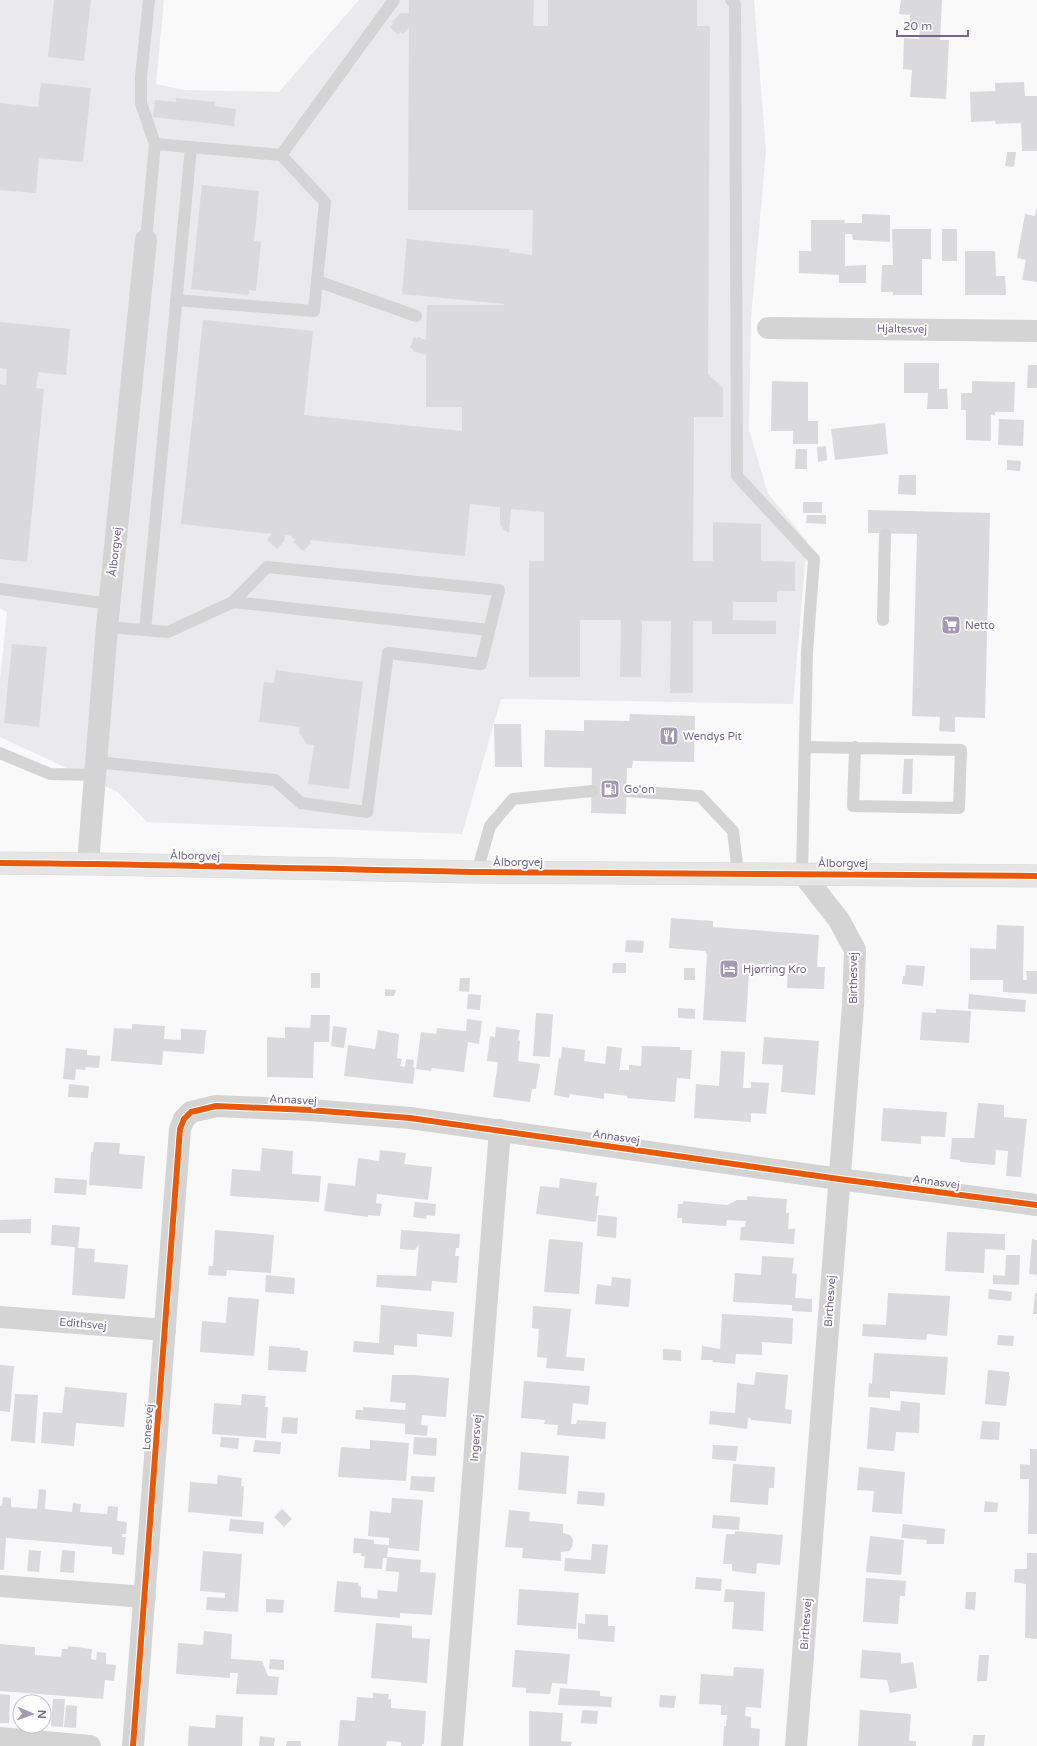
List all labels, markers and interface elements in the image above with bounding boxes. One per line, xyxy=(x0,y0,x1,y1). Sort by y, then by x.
scale bar xyxy=(897,12,968,38)
text: 20 m xyxy=(903,19,932,33)
street label: Hjaltesvej xyxy=(877,322,927,336)
street label: Ålborgvej xyxy=(105,526,124,578)
supermarket icon: Netto xyxy=(940,614,962,636)
place label: Netto xyxy=(965,619,995,632)
restaurant icon: Wendys Pit xyxy=(658,725,680,747)
place label: Wendys Pit xyxy=(683,730,742,743)
fuel station icon: Go'on xyxy=(599,778,621,800)
place label: Go'on xyxy=(624,783,655,796)
street label: Ålborgvej xyxy=(170,848,220,863)
street label: Ålborgvej xyxy=(493,855,543,869)
street label: Ålborgvej xyxy=(818,856,868,870)
street label: Birthesvej xyxy=(847,952,860,1004)
hotel icon: Hjørring Kro xyxy=(718,958,740,980)
place label: Hjørring Kro xyxy=(743,963,807,976)
street label: Annasvej xyxy=(269,1092,317,1108)
street label: Annasvej xyxy=(591,1127,641,1147)
street label: Annasvej xyxy=(911,1172,961,1192)
street label: Birthesvej xyxy=(822,1275,838,1327)
street label: Edithsvej xyxy=(59,1315,107,1333)
street label: Lonesvej xyxy=(140,1403,156,1450)
street label: Ingersvej xyxy=(468,1414,484,1462)
street label: Birthesvej xyxy=(798,1598,814,1650)
north arrow xyxy=(12,1694,52,1734)
text: N xyxy=(35,1710,48,1719)

